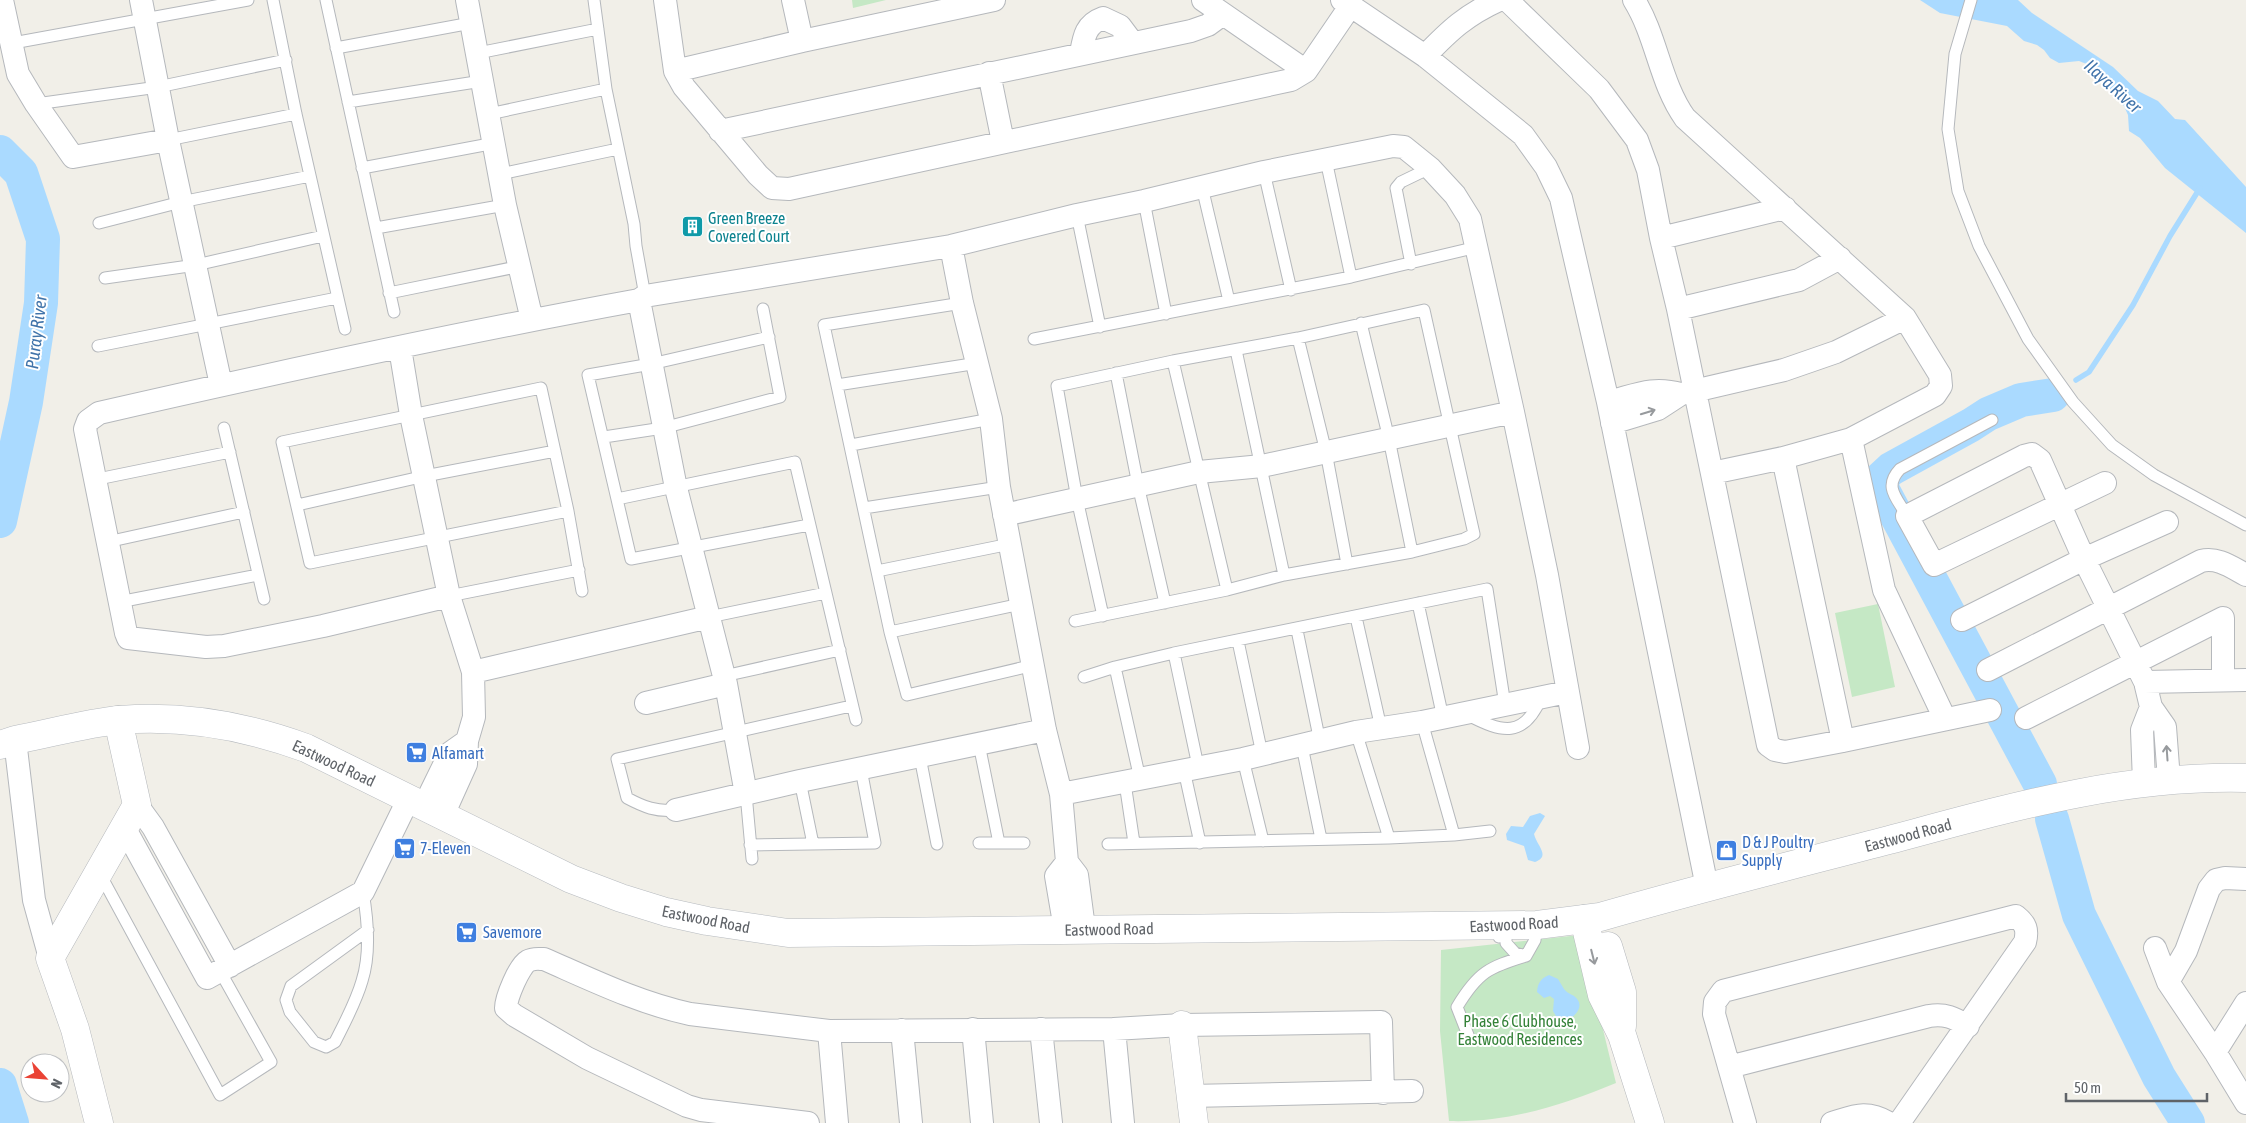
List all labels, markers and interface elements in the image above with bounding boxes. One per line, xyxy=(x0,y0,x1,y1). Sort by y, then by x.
water label: Ilaya River xyxy=(2080,55,2146,117)
place label: Green Breeze Covered Court xyxy=(708,209,790,245)
building icon: Green Breeze Covered Court xyxy=(680,215,704,239)
water label: Puray River xyxy=(21,293,51,370)
one-way arrow xyxy=(1640,407,1656,417)
street label: Eastwood Road xyxy=(290,736,378,790)
supermarket icon: Alfamart xyxy=(404,741,428,765)
place label: Alfamart xyxy=(432,744,484,762)
one-way arrow xyxy=(2162,746,2171,762)
street label: Eastwood Road xyxy=(1863,815,1953,855)
place label: D & J Poultry Supply xyxy=(1742,833,1814,870)
supermarket icon: 7-Eleven xyxy=(392,836,416,860)
place label: 7-Eleven xyxy=(420,839,471,857)
shop icon: D & J Poultry Supply xyxy=(1714,839,1738,863)
street label: Eastwood Road xyxy=(660,902,752,936)
street label: Eastwood Road xyxy=(1469,913,1559,935)
street label: Eastwood Road xyxy=(1064,919,1154,939)
supermarket icon: Savemore xyxy=(455,920,479,944)
place label: Savemore xyxy=(483,923,542,941)
one-way arrow xyxy=(1589,949,1598,965)
park label: Phase 6 Clubhouse, Eastwood Residences xyxy=(1458,1012,1583,1048)
north arrow xyxy=(20,1053,70,1103)
scale bar xyxy=(2066,1070,2207,1102)
text: N xyxy=(48,1076,66,1091)
text: 50 m xyxy=(2074,1079,2101,1096)

